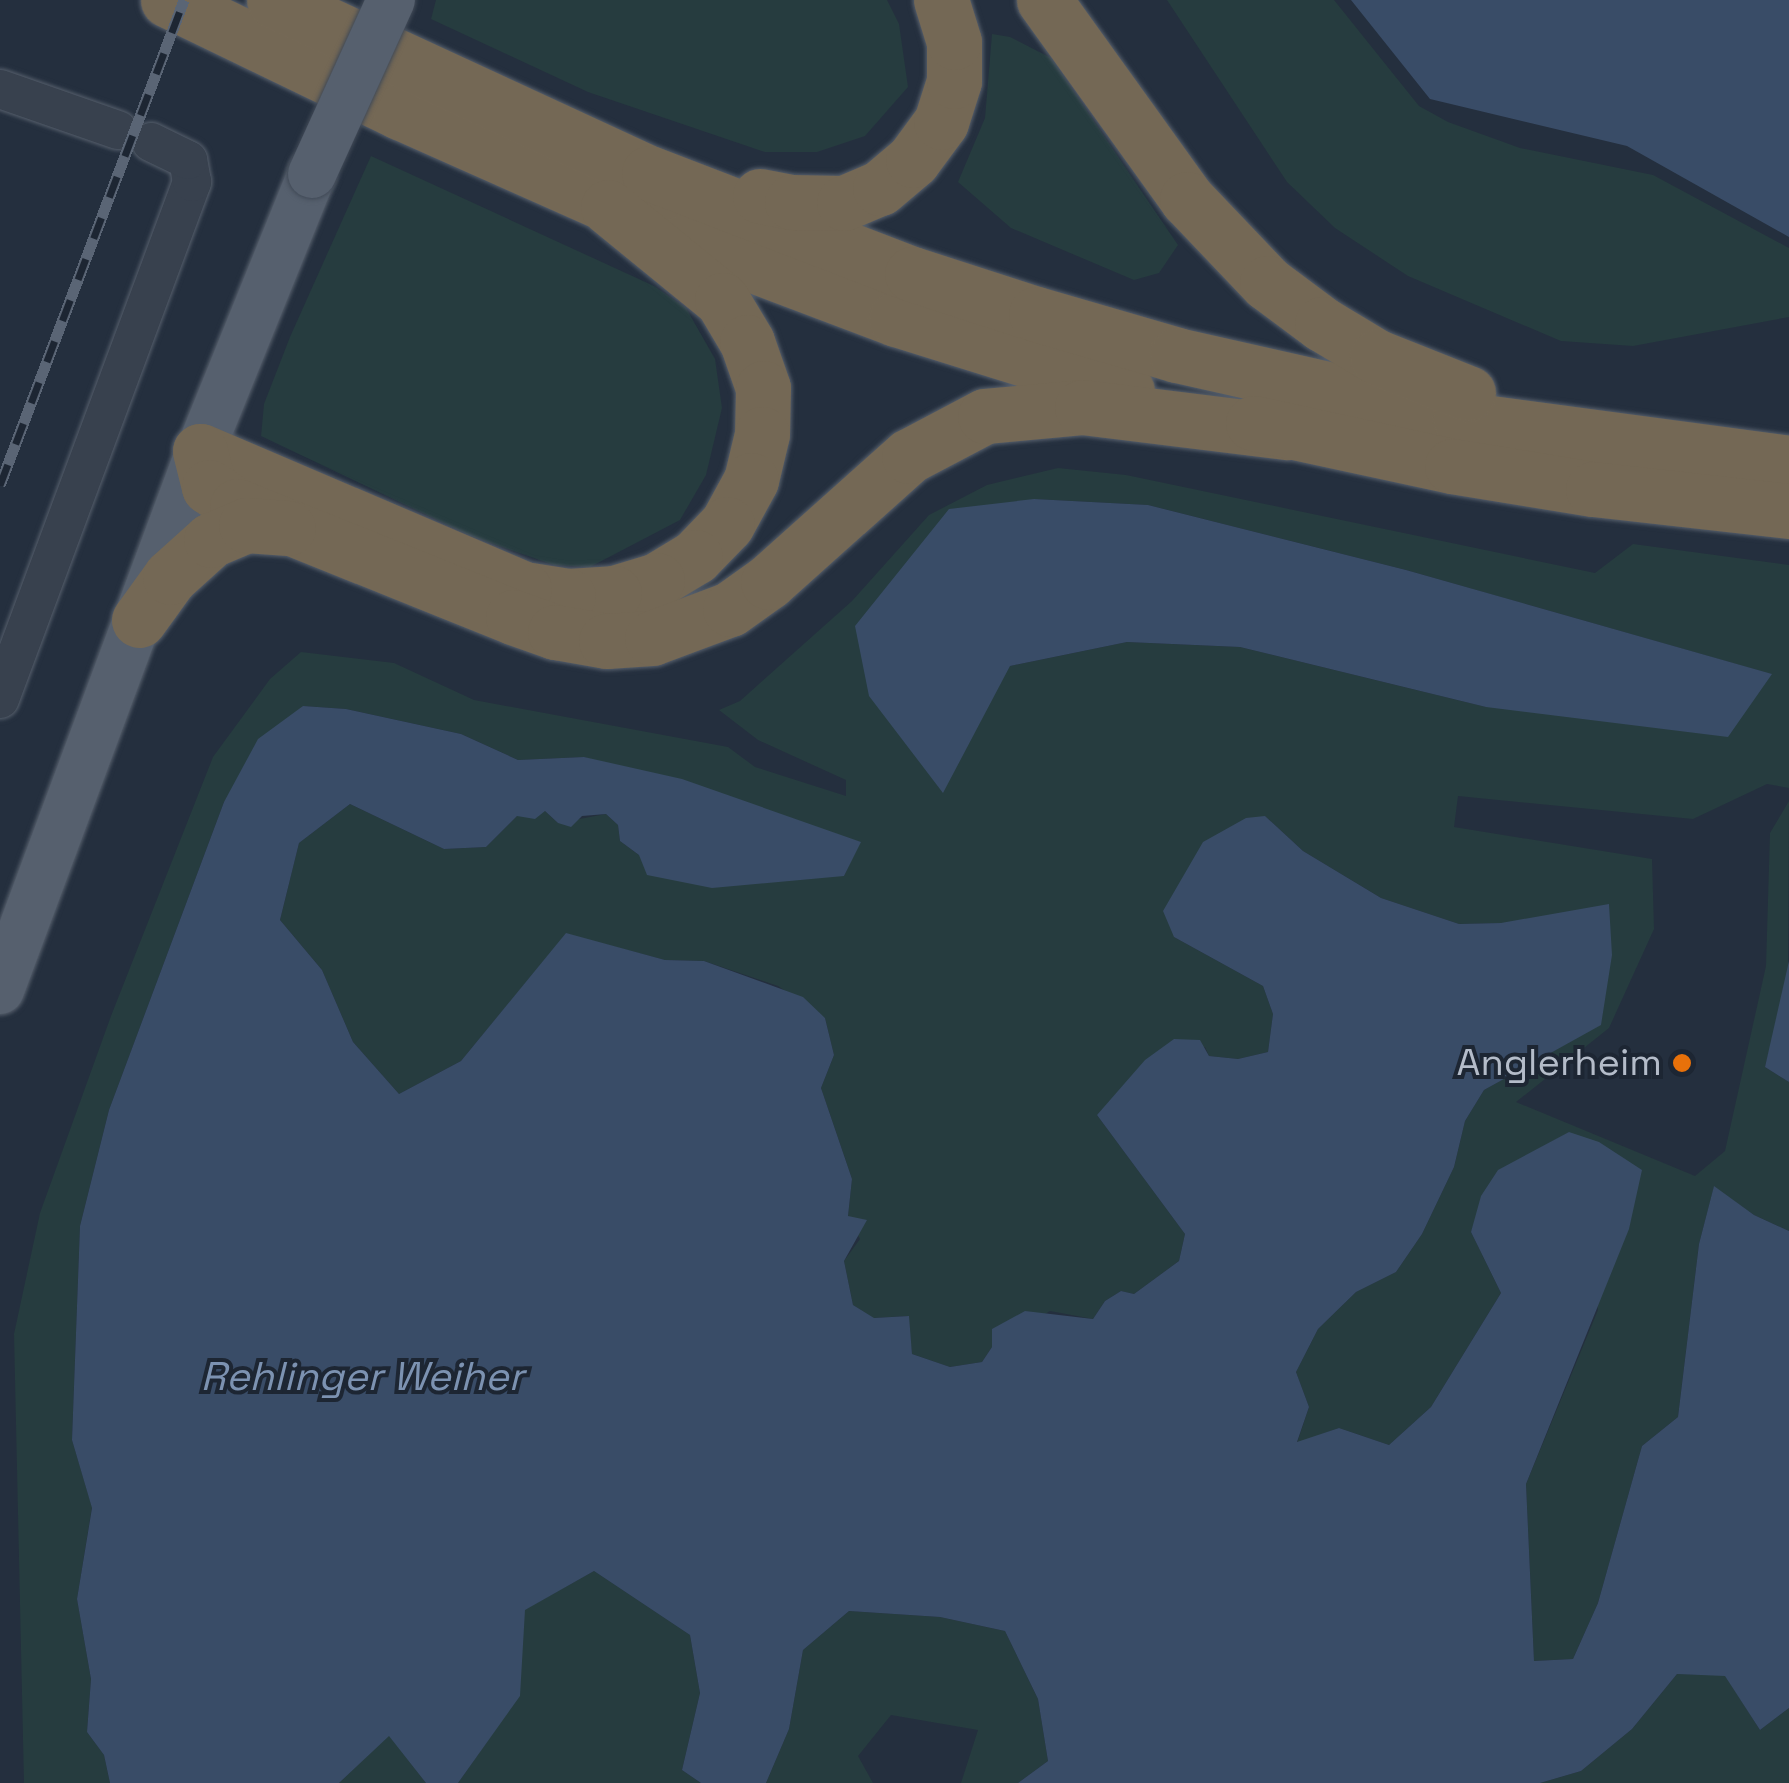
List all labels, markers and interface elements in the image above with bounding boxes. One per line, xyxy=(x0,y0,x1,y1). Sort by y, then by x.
place label: Anglerheim xyxy=(1456,1040,1662,1086)
marker: Anglerheim xyxy=(1671,1052,1693,1074)
water label: Rehlinger Weiher xyxy=(200,1353,524,1401)

